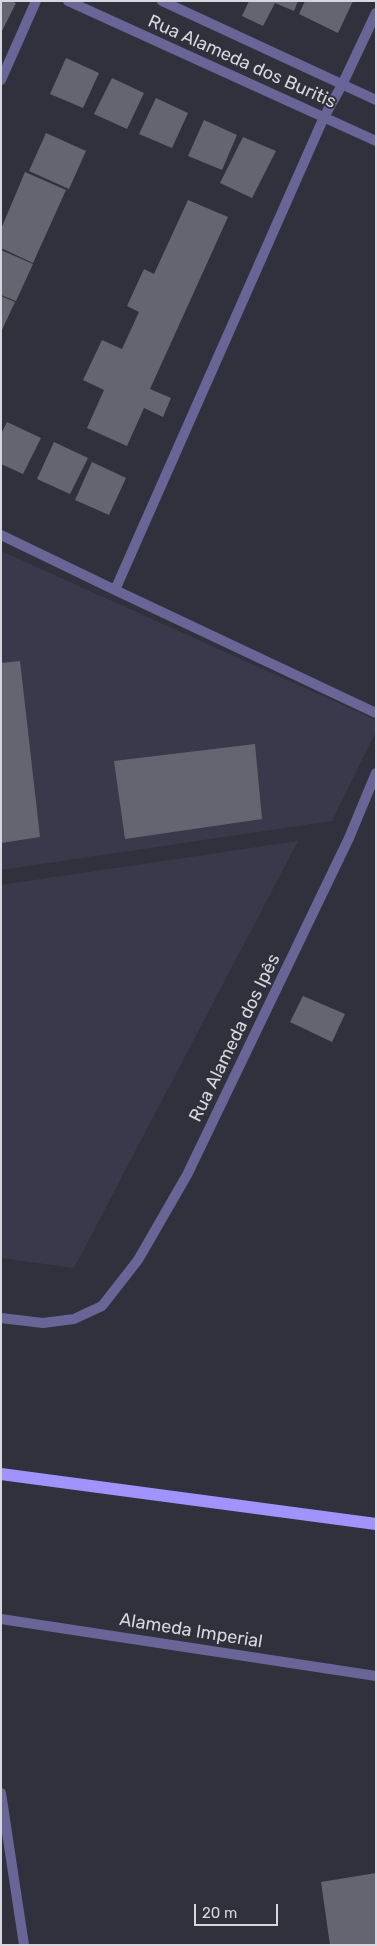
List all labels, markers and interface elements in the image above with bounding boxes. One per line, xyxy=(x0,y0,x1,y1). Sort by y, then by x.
street label: Rua Alameda dos Buritis xyxy=(145,11,339,113)
street label: Rua Alameda dos Ipês xyxy=(185,951,285,1125)
street label: Alameda Imperial xyxy=(118,1609,264,1653)
scale bar xyxy=(197,1894,281,1926)
text: 20 m xyxy=(202,1904,237,1922)

